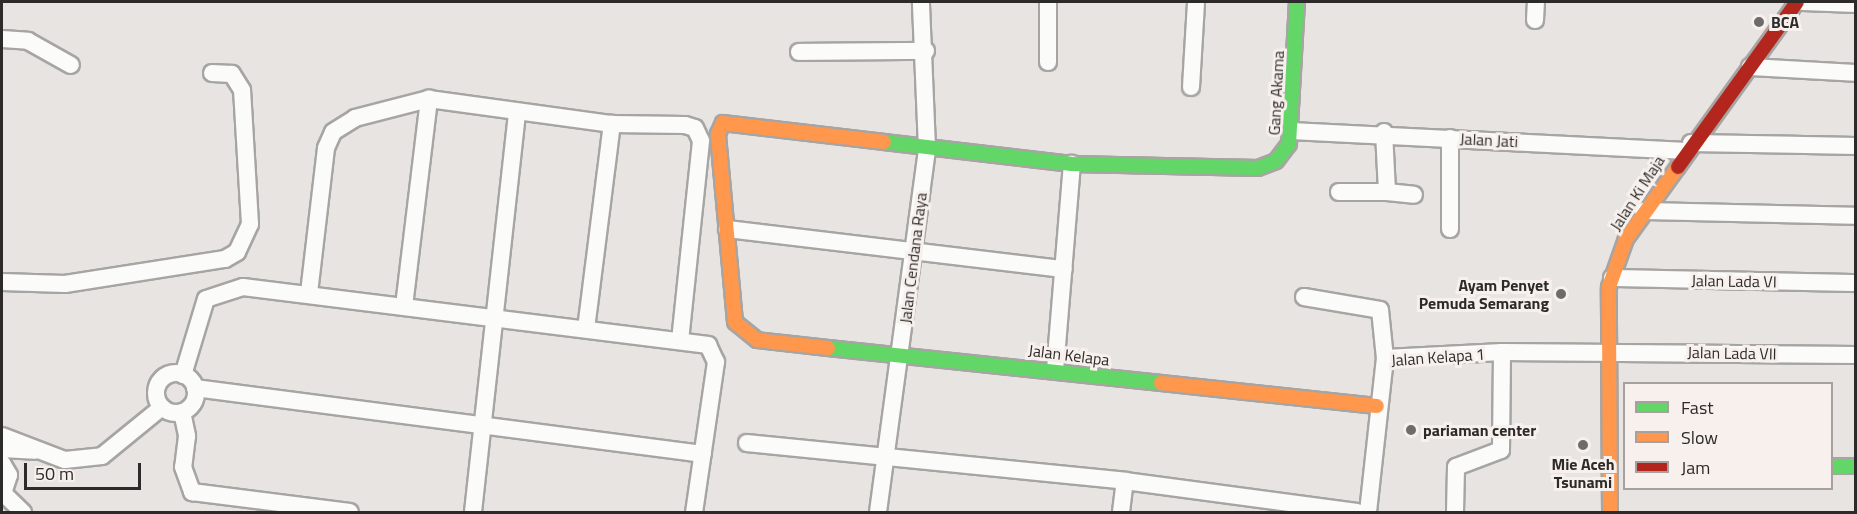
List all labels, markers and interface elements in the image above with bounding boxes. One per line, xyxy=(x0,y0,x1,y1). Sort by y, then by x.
place label: BCA xyxy=(1771,12,1799,32)
marker: BCA xyxy=(1752,15,1766,29)
street label: Gang Akama xyxy=(1264,50,1288,136)
street label: Jalan Jati xyxy=(1459,129,1519,151)
street label: Jalan Ki Maja xyxy=(1606,152,1668,234)
street label: Jalan Cendana Raya xyxy=(895,191,931,325)
street label: Jalan Lada VI xyxy=(1691,271,1777,291)
place label: Ayam Penyet Pemuda Semarang xyxy=(1419,275,1549,313)
marker: Ayam Penyet Pemuda Semarang xyxy=(1554,287,1568,301)
street label: Jalan Kelapa xyxy=(1027,341,1111,369)
street label: Jalan Lada VII xyxy=(1687,343,1777,363)
street label: Jalan Kelapa 1 xyxy=(1390,344,1486,370)
legend xyxy=(1623,382,1833,490)
text: Fast xyxy=(1681,394,1714,421)
place label: pariaman center xyxy=(1423,420,1536,440)
marker: pariaman center xyxy=(1404,423,1418,437)
text: Slow xyxy=(1681,424,1718,451)
marker: Mie Aceh Tsunami xyxy=(1576,438,1590,452)
scale bar xyxy=(27,451,144,489)
place label: Mie Aceh Tsunami xyxy=(1551,454,1615,492)
text: Jam xyxy=(1681,454,1710,481)
text: 50 m xyxy=(35,460,74,487)

